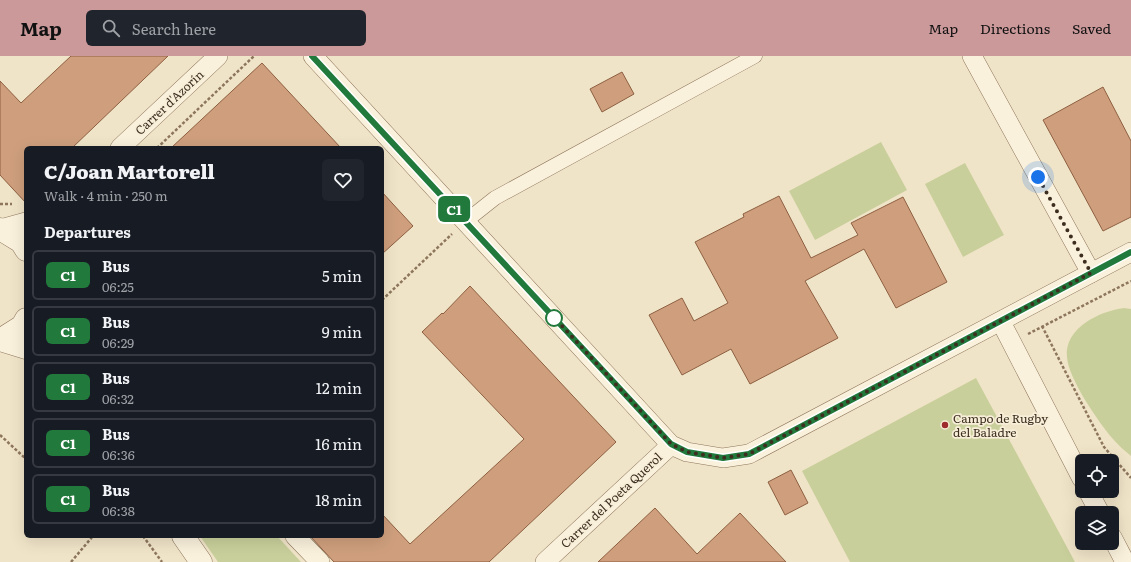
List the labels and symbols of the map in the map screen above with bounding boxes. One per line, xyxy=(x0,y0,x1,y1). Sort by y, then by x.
street label: Carrer d'Azorín xyxy=(131,65,207,139)
your location xyxy=(1028,167,1048,187)
line badge: C1 xyxy=(436,196,472,222)
unlabelled marker xyxy=(545,309,563,327)
place label: Campo de Rugby del Baladre xyxy=(953,409,1048,441)
marker: Campo de Rugby del Baladre xyxy=(940,420,950,430)
street label: Carrer del Poeta Querol xyxy=(556,448,666,552)

